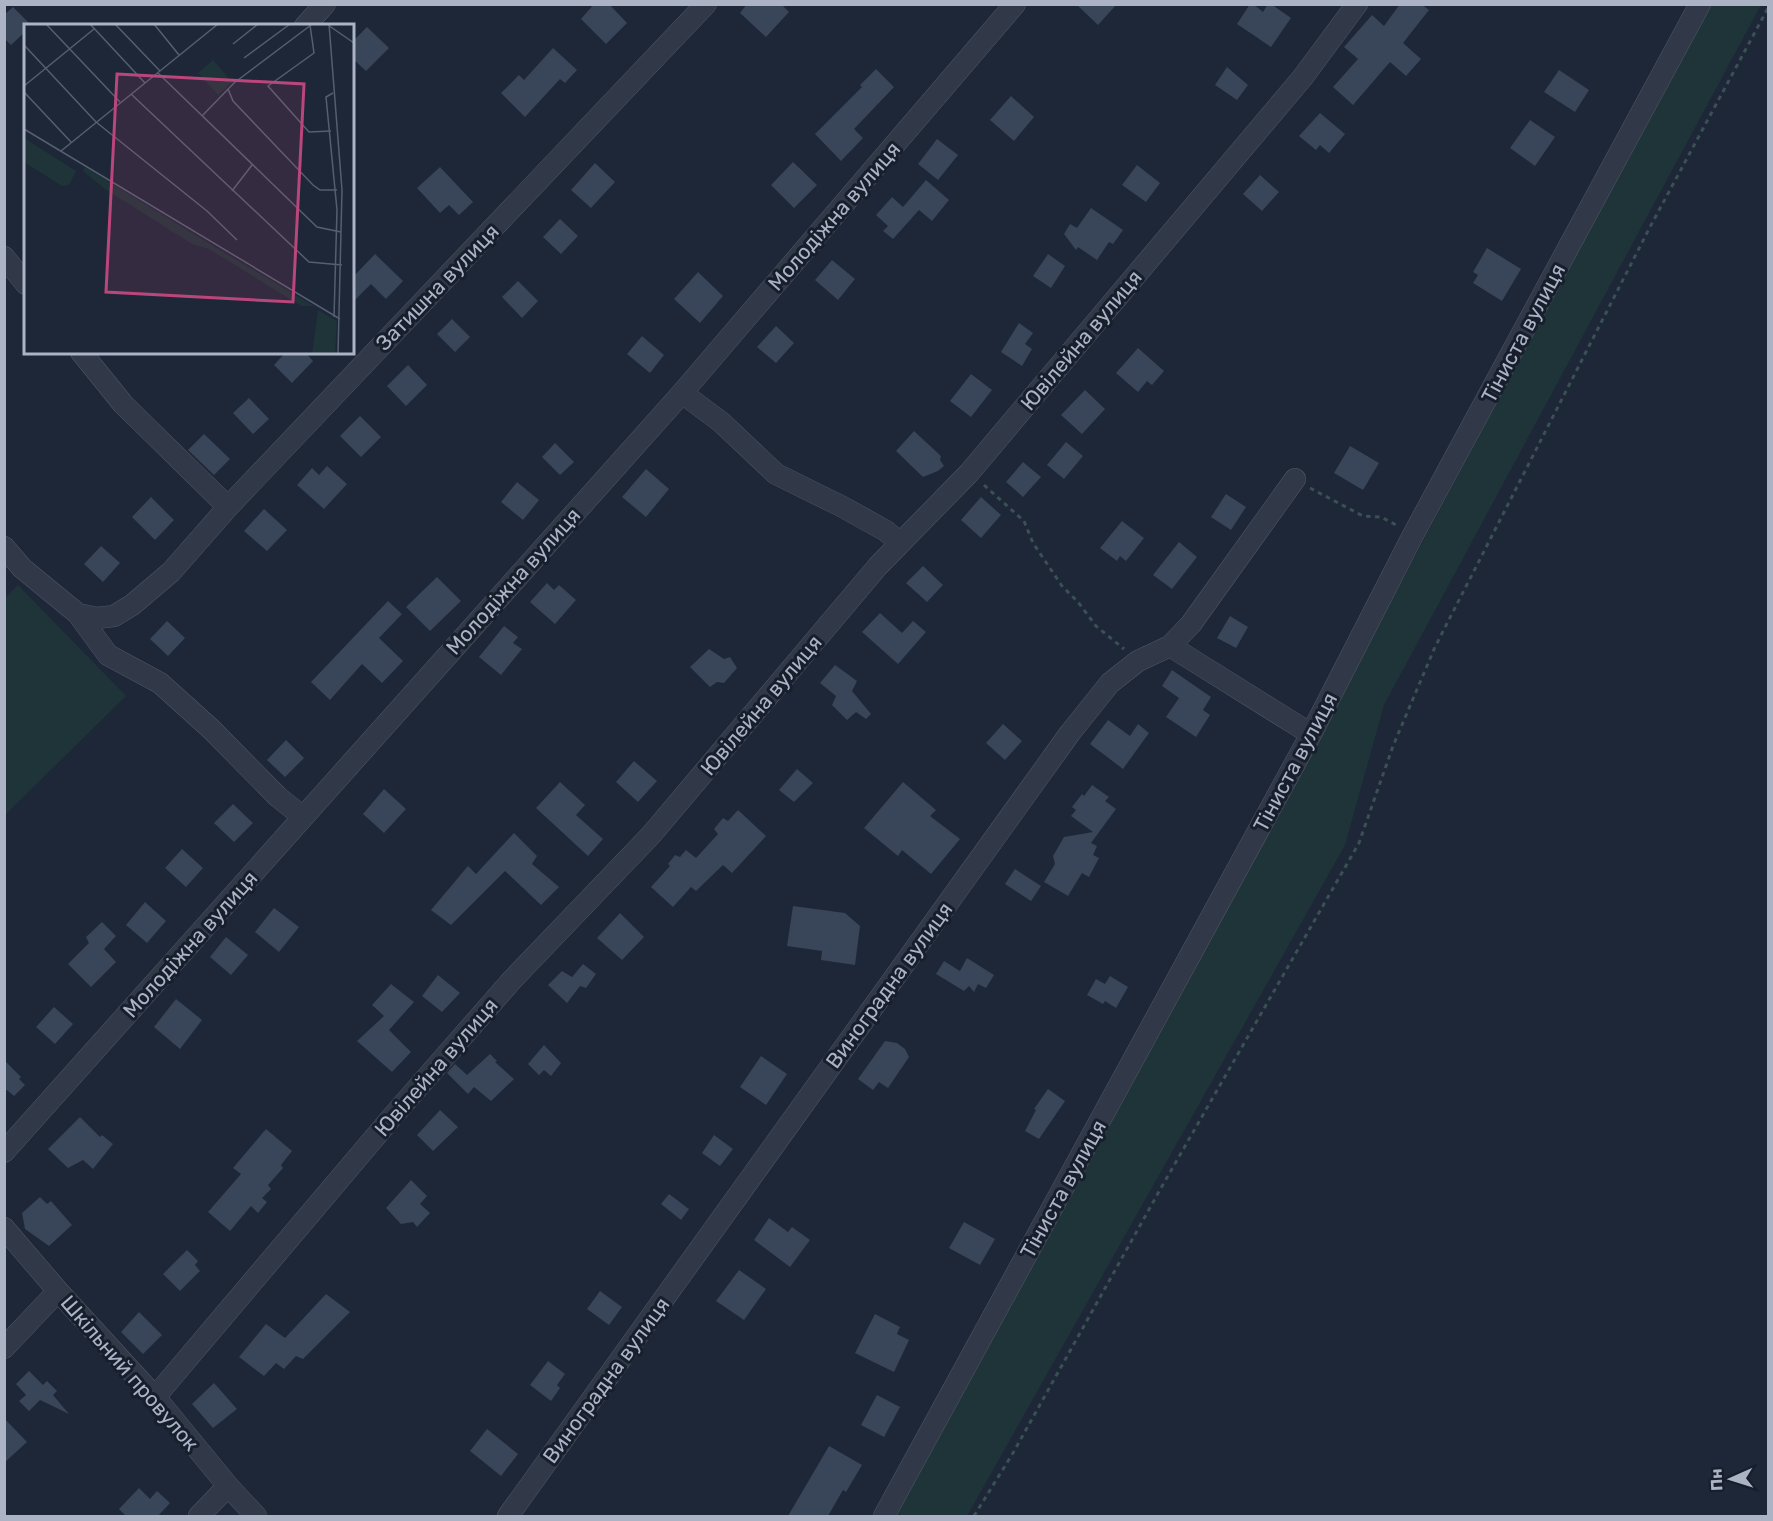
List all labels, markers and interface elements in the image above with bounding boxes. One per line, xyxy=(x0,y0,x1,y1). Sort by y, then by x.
inset map xyxy=(24,24,354,354)
street label: Молодіжна вулиця xyxy=(763,137,905,295)
street label: Затишна вулиця xyxy=(370,219,504,355)
street label: Тіниста вулиця xyxy=(1476,259,1570,407)
street label: Ювілейна вулиця xyxy=(1015,265,1147,415)
street label: Молодіжна вулиця xyxy=(441,502,585,660)
street label: Ювілейна вулиця xyxy=(695,630,827,780)
street label: Тіниста вулиця xyxy=(1248,688,1342,836)
street label: Молодіжна вулиця xyxy=(118,865,262,1023)
street label: Виноградна вулиця xyxy=(820,897,958,1073)
street label: Ювілейна вулиця xyxy=(369,993,503,1141)
street label: Тіниста вулиця xyxy=(1015,1116,1111,1262)
street label: Шкільний провулок xyxy=(56,1290,204,1456)
street label: Виноградна вулиця xyxy=(537,1292,675,1468)
north arrow xyxy=(1701,1449,1761,1509)
text: Пн xyxy=(1706,1468,1727,1491)

